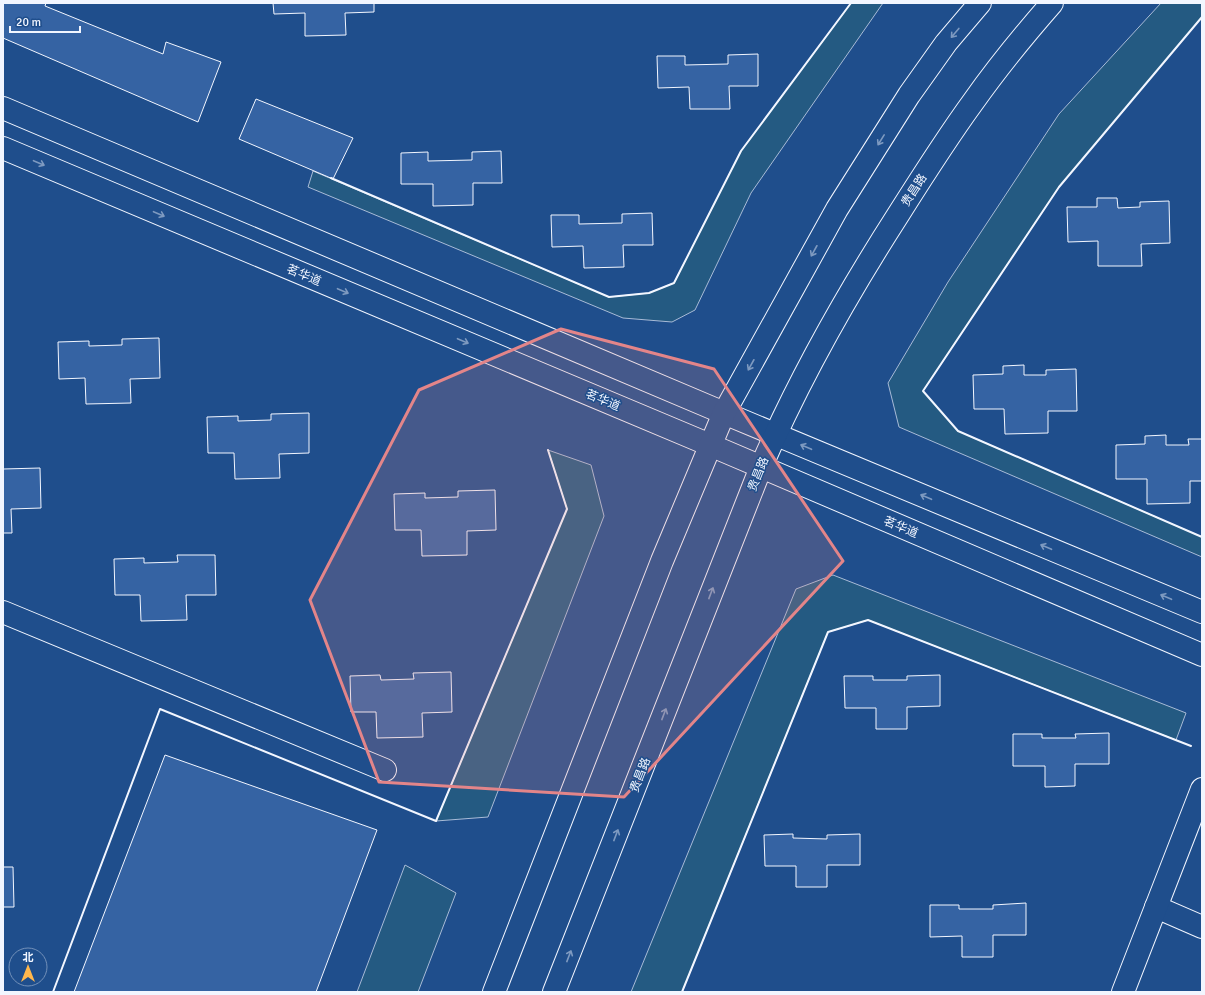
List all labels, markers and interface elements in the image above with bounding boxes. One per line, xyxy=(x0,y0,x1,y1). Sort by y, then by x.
scale bar xyxy=(10,8,80,34)
text: 20 m xyxy=(16,15,41,30)
one-way arrow xyxy=(950,28,959,38)
one-way arrow xyxy=(877,134,885,145)
one-way arrow xyxy=(33,160,45,168)
street label: 贵昌路 xyxy=(898,171,931,209)
one-way arrow xyxy=(152,210,164,218)
one-way arrow xyxy=(809,245,817,257)
street label: 茗华道 xyxy=(284,262,323,289)
one-way arrow xyxy=(337,288,349,295)
one-way arrow xyxy=(457,338,469,346)
one-way arrow xyxy=(746,359,754,371)
street label: 茗华道 xyxy=(583,387,622,414)
one-way arrow xyxy=(801,442,813,450)
street label: 贵昌路 xyxy=(745,455,772,494)
one-way arrow xyxy=(921,492,933,500)
street label: 茗华道 xyxy=(881,514,920,541)
one-way arrow xyxy=(1041,542,1053,550)
one-way arrow xyxy=(708,587,716,599)
one-way arrow xyxy=(1160,593,1172,600)
one-way arrow xyxy=(660,708,668,720)
street label: 贵昌路 xyxy=(627,756,654,795)
one-way arrow xyxy=(613,829,621,841)
north arrow xyxy=(8,947,48,987)
one-way arrow xyxy=(565,950,573,962)
text: 北 xyxy=(23,951,34,964)

